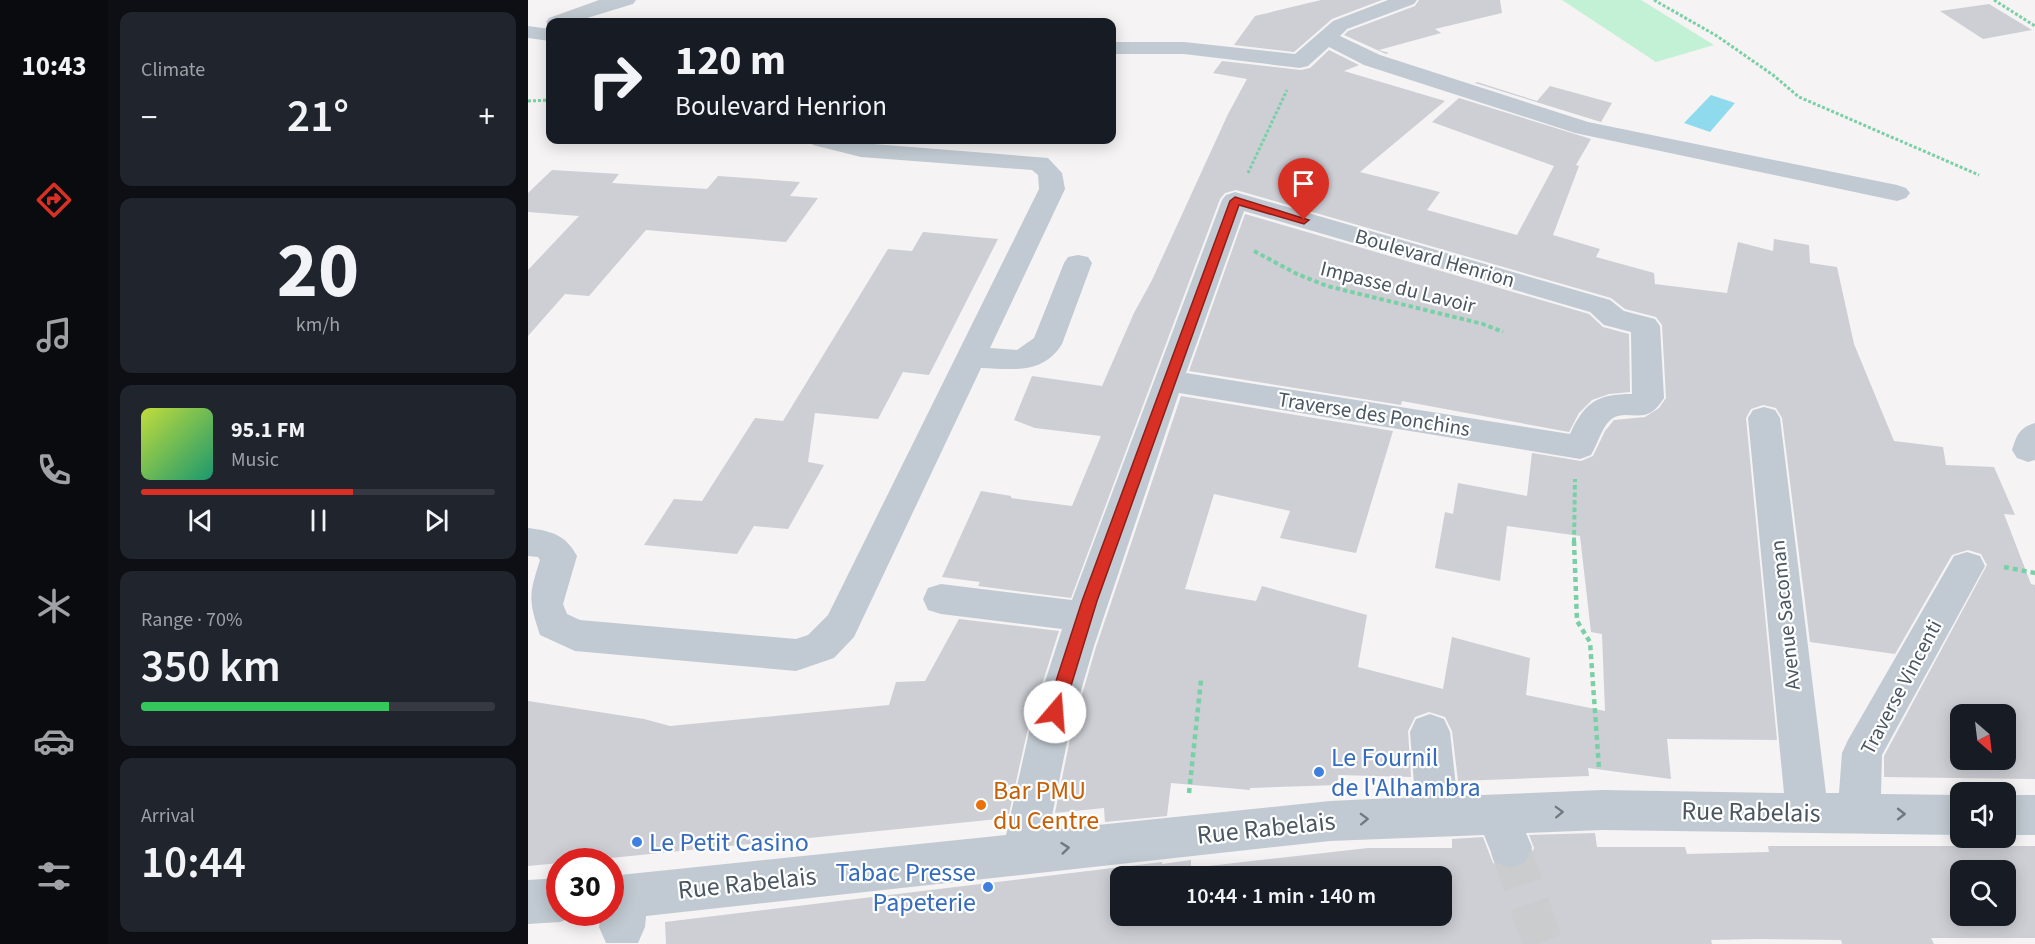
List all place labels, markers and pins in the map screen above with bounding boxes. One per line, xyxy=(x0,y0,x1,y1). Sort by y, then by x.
pin xyxy=(1278,158,1329,220)
place label: Le Fournil de l'Alhambra xyxy=(1331,739,1481,806)
marker: Le Fournil de l'Alhambra xyxy=(1312,765,1326,779)
place label: Bar PMU du Centre xyxy=(993,772,1099,839)
marker: Bar PMU du Centre xyxy=(974,798,988,812)
place label: Le Petit Casino xyxy=(649,824,809,861)
marker: Le Petit Casino xyxy=(630,835,644,849)
place label: Tabac Presse Papeterie xyxy=(836,854,976,921)
marker: Tabac Presse Papeterie xyxy=(981,880,995,894)

